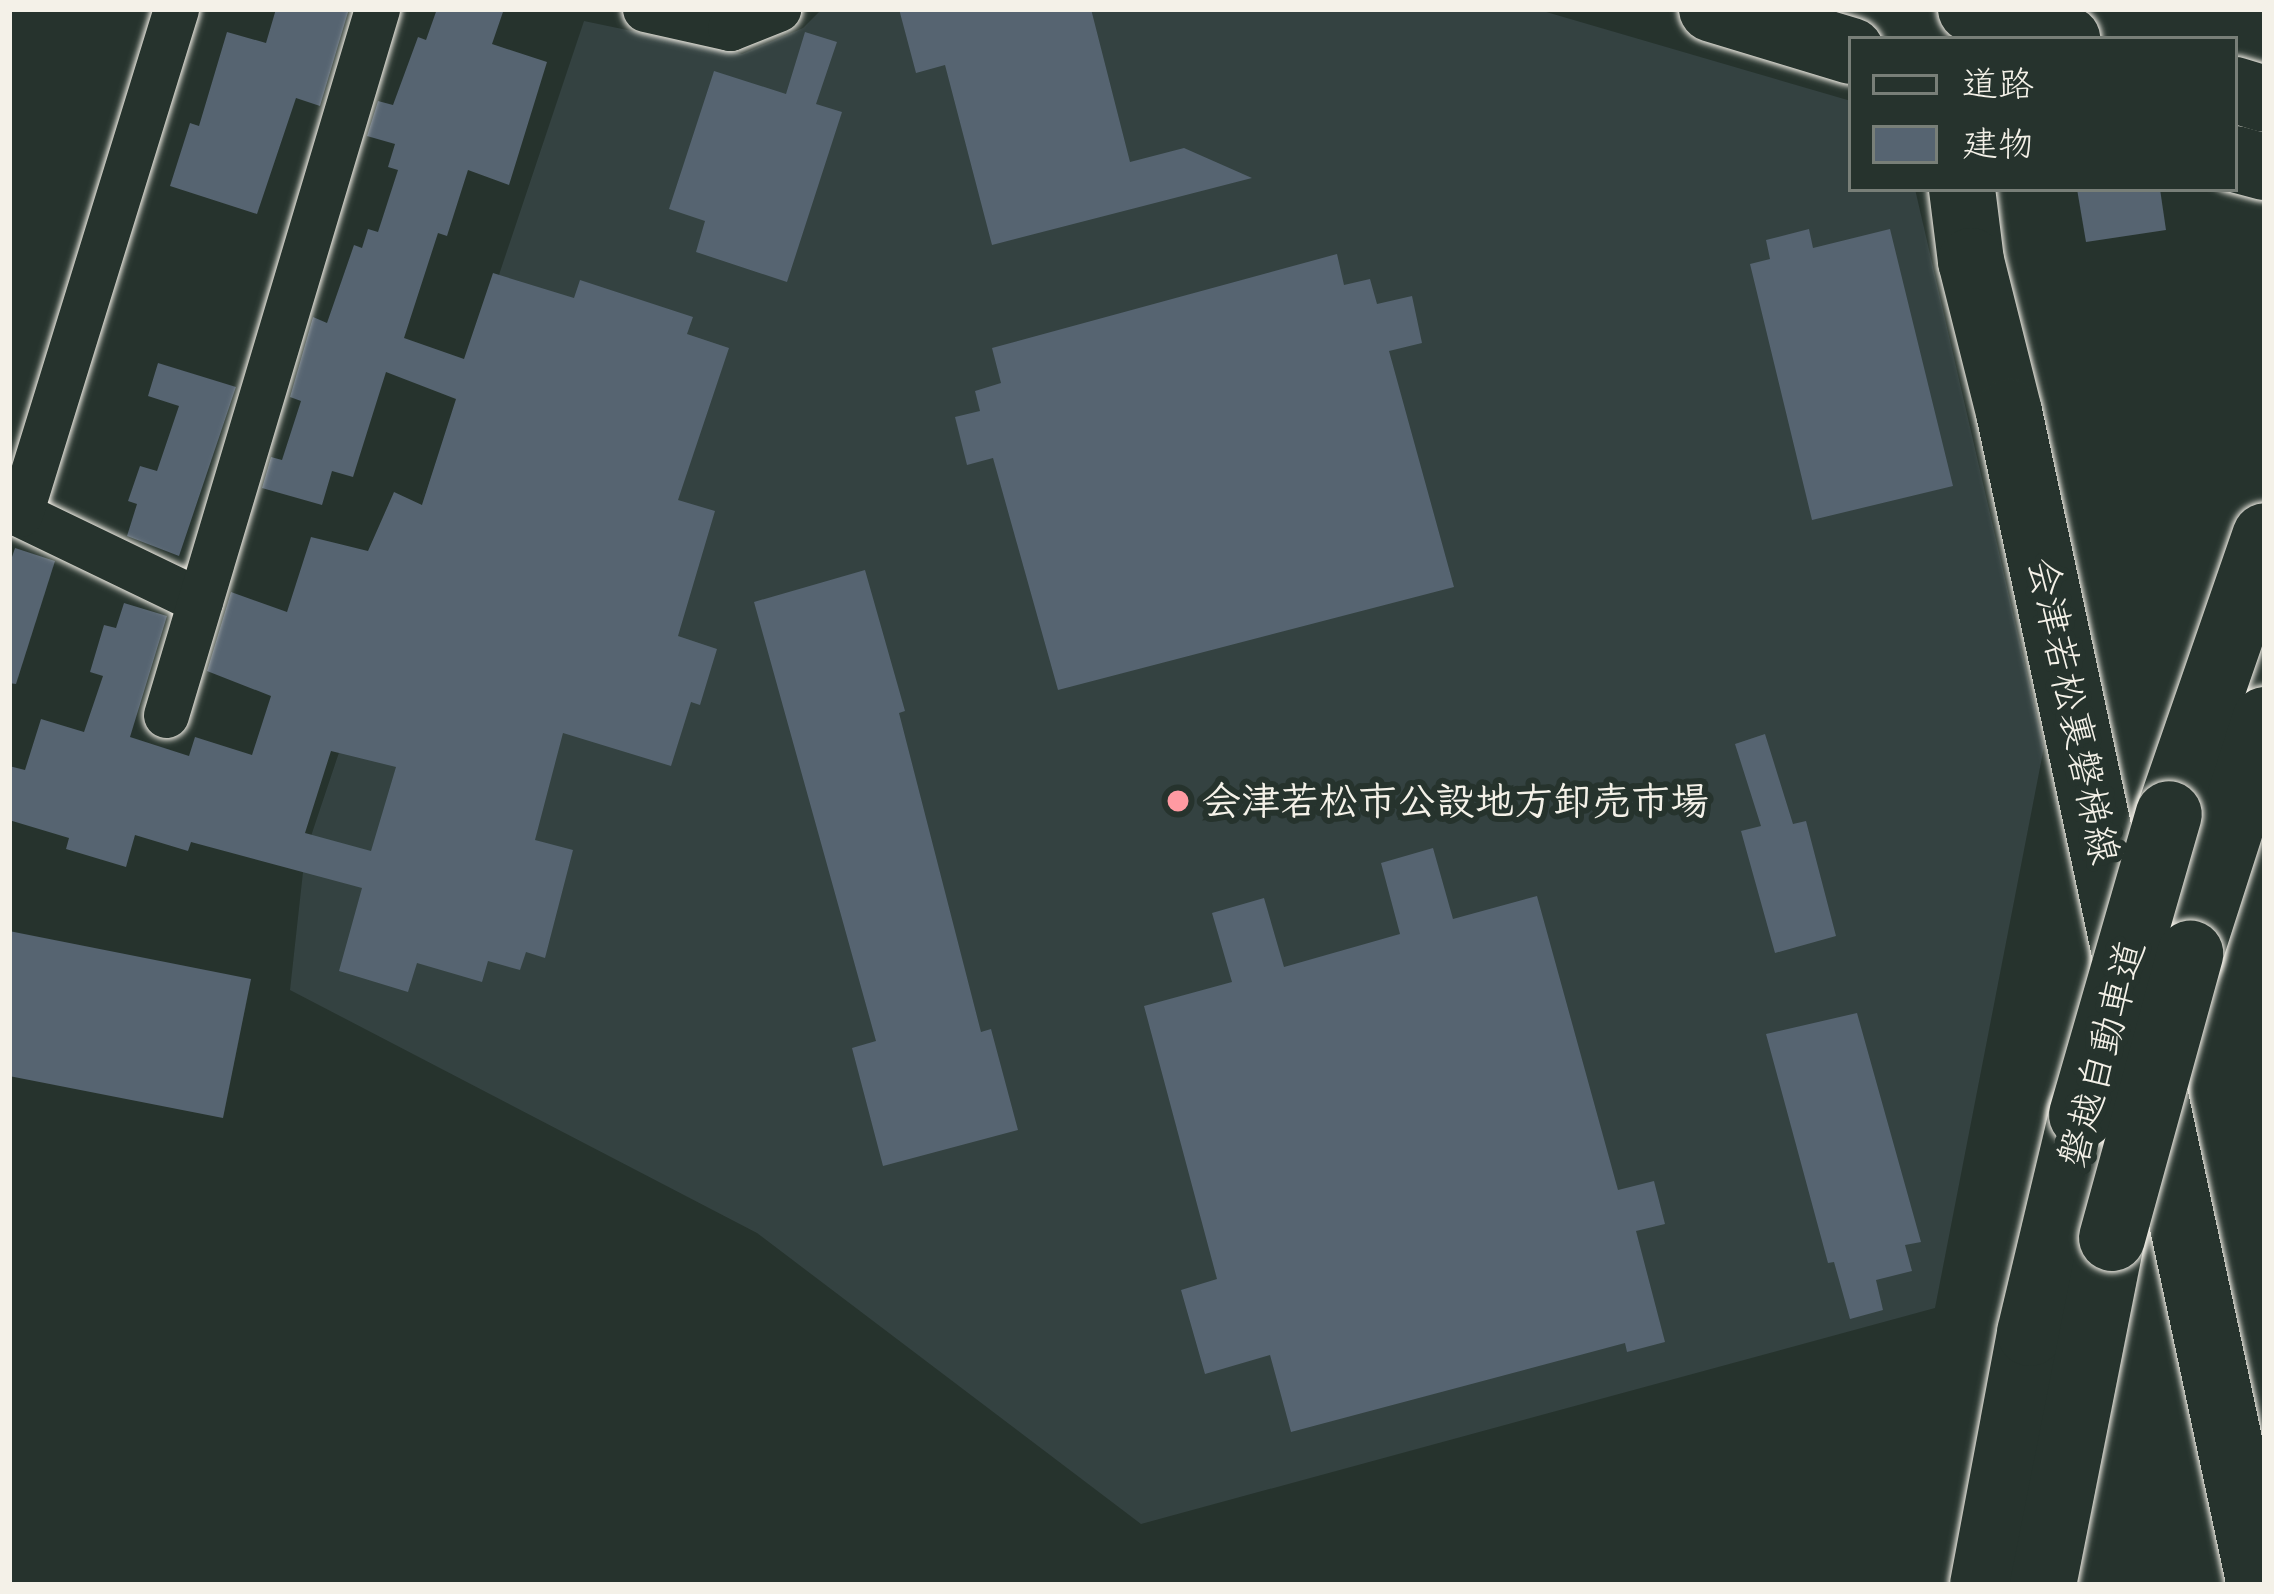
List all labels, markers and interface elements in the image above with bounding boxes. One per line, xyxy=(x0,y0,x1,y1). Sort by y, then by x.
legend xyxy=(1848,36,2238,192)
text: 道路 xyxy=(1962,52,2034,116)
text: 建物 xyxy=(1962,112,2034,176)
street label: 会津若松裏磐梯線 xyxy=(2018,554,2128,868)
place label: 会津若松市公設地方卸売市場 xyxy=(1202,778,1709,824)
marker: 会津若松市公設地方卸売市場 xyxy=(1165,788,1191,814)
street label: 磐越自動車道 xyxy=(2049,935,2155,1173)

